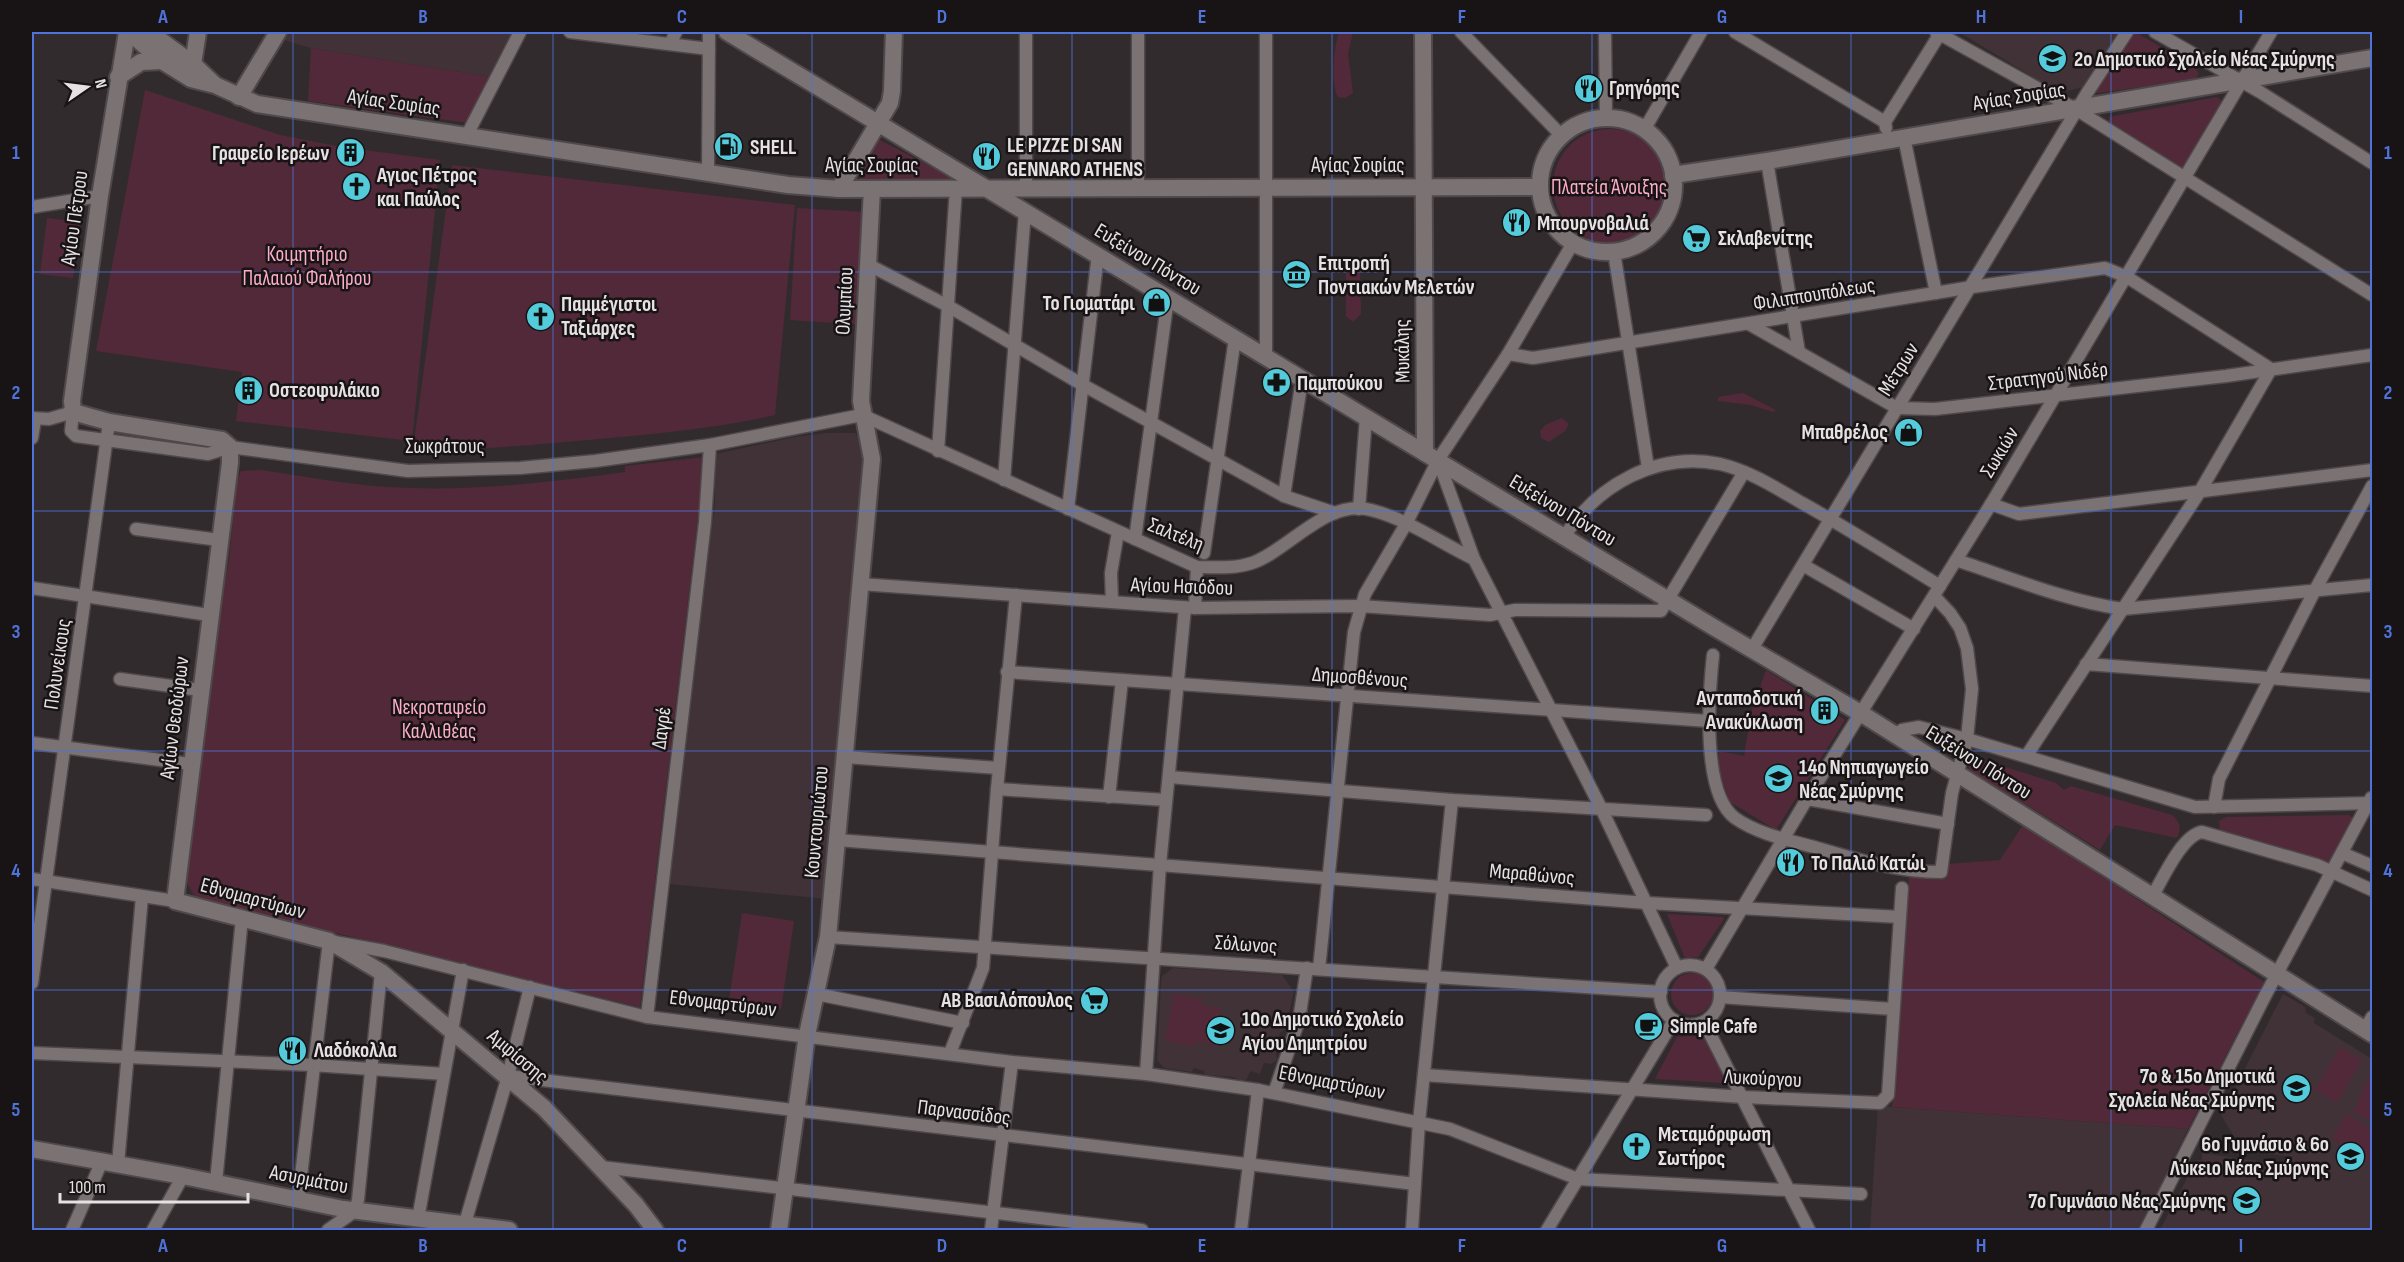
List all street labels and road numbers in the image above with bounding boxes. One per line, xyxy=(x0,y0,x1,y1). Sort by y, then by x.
street label: Αγίας Σοφίας xyxy=(1970,77,2067,116)
street label: Αγίας Σοφίας xyxy=(345,83,442,121)
street label: Αγίας Σοφίας xyxy=(824,153,919,178)
street label: Αγίας Σοφίας xyxy=(1310,153,1405,178)
street label: Αγίου Πέτρου xyxy=(55,169,94,268)
street label: Ευξείνου Πόντου xyxy=(1090,218,1206,301)
street label: Ολυμπίου xyxy=(830,266,859,336)
street label: Φιλιππουπόλεως xyxy=(1751,272,1877,316)
street label: Μυκάλης xyxy=(1389,319,1416,383)
street label: Μέτρων xyxy=(1873,338,1924,400)
street label: Στρατηγού Νιδέρ xyxy=(1987,357,2109,396)
street label: Σωκιών xyxy=(1975,422,2024,482)
street label: Σωκράτους xyxy=(405,434,485,459)
street label: Ευξείνου Πόντου xyxy=(1505,469,1621,552)
street label: Σαλτέλη xyxy=(1144,512,1207,557)
street label: Αγίου Ησιόδου xyxy=(1129,572,1234,601)
street label: Πολυνείκους xyxy=(39,617,76,711)
street label: Αγίων Θεοδώρων xyxy=(154,655,194,782)
street label: Δημοσθένους xyxy=(1311,662,1409,693)
street label: Δαγρέ xyxy=(647,705,676,751)
street label: Ευξείνου Πόντου xyxy=(1921,720,2036,805)
street label: Κουντουριώτου xyxy=(799,765,834,879)
street label: Μαραθώνος xyxy=(1488,858,1576,891)
street label: Εθνομαρτύρων xyxy=(198,873,308,924)
street label: Σόλωνος xyxy=(1214,930,1278,959)
street label: Εθνομαρτύρων xyxy=(668,985,778,1022)
street label: Αμφίσσης xyxy=(481,1023,553,1089)
street label: Εθνομαρτύρων xyxy=(1277,1060,1387,1105)
street label: Λυκούργου xyxy=(1723,1064,1802,1093)
street label: Παρνασσίδος xyxy=(916,1094,1012,1131)
street label: Ασυρμάτου xyxy=(267,1159,350,1199)

